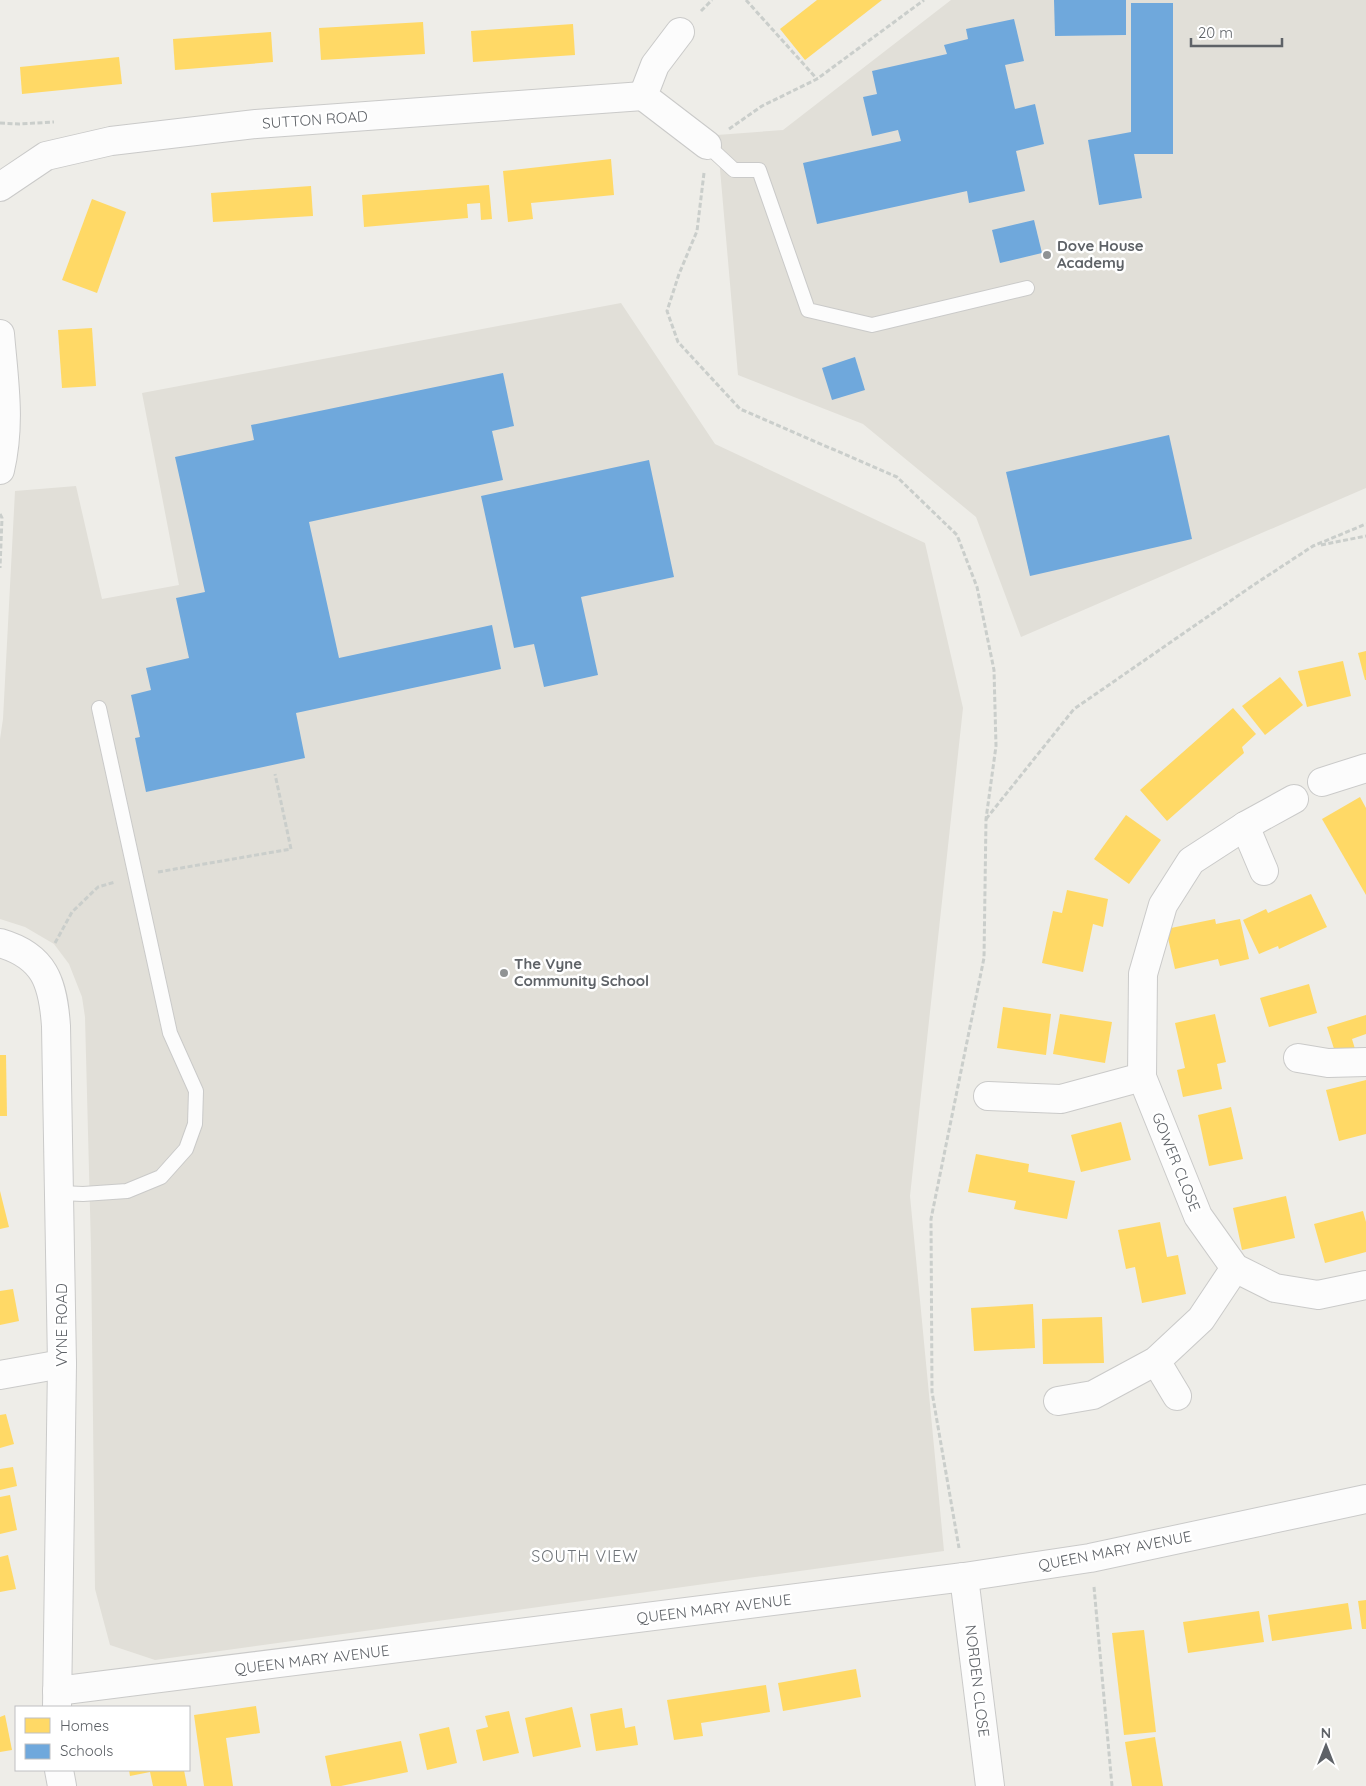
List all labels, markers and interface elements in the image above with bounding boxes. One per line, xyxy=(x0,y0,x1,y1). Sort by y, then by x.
scale bar xyxy=(1191,15,1282,47)
text: 20 m xyxy=(1198,23,1233,42)
street label: SUTTON ROAD xyxy=(262,106,369,133)
place label: Dove House Academy xyxy=(1057,236,1144,272)
marker: Dove House Academy xyxy=(1041,249,1053,261)
place label: The Vyne Community School xyxy=(514,954,649,990)
marker: The Vyne Community School xyxy=(498,967,510,979)
street label: GOWER CLOSE xyxy=(1148,1110,1205,1214)
street label: VYNE ROAD xyxy=(52,1283,71,1367)
street label: QUEEN MARY AVENUE xyxy=(1037,1526,1193,1575)
district label: SOUTH VIEW xyxy=(531,1546,639,1566)
street label: QUEEN MARY AVENUE xyxy=(636,1590,792,1627)
street label: NORDEN CLOSE xyxy=(961,1624,994,1738)
street label: QUEEN MARY AVENUE xyxy=(234,1641,390,1678)
legend xyxy=(15,1706,190,1771)
text: Homes xyxy=(60,1716,109,1735)
north arrow xyxy=(1301,1721,1351,1771)
text: N xyxy=(1321,1724,1331,1742)
text: Schools xyxy=(60,1741,113,1760)

